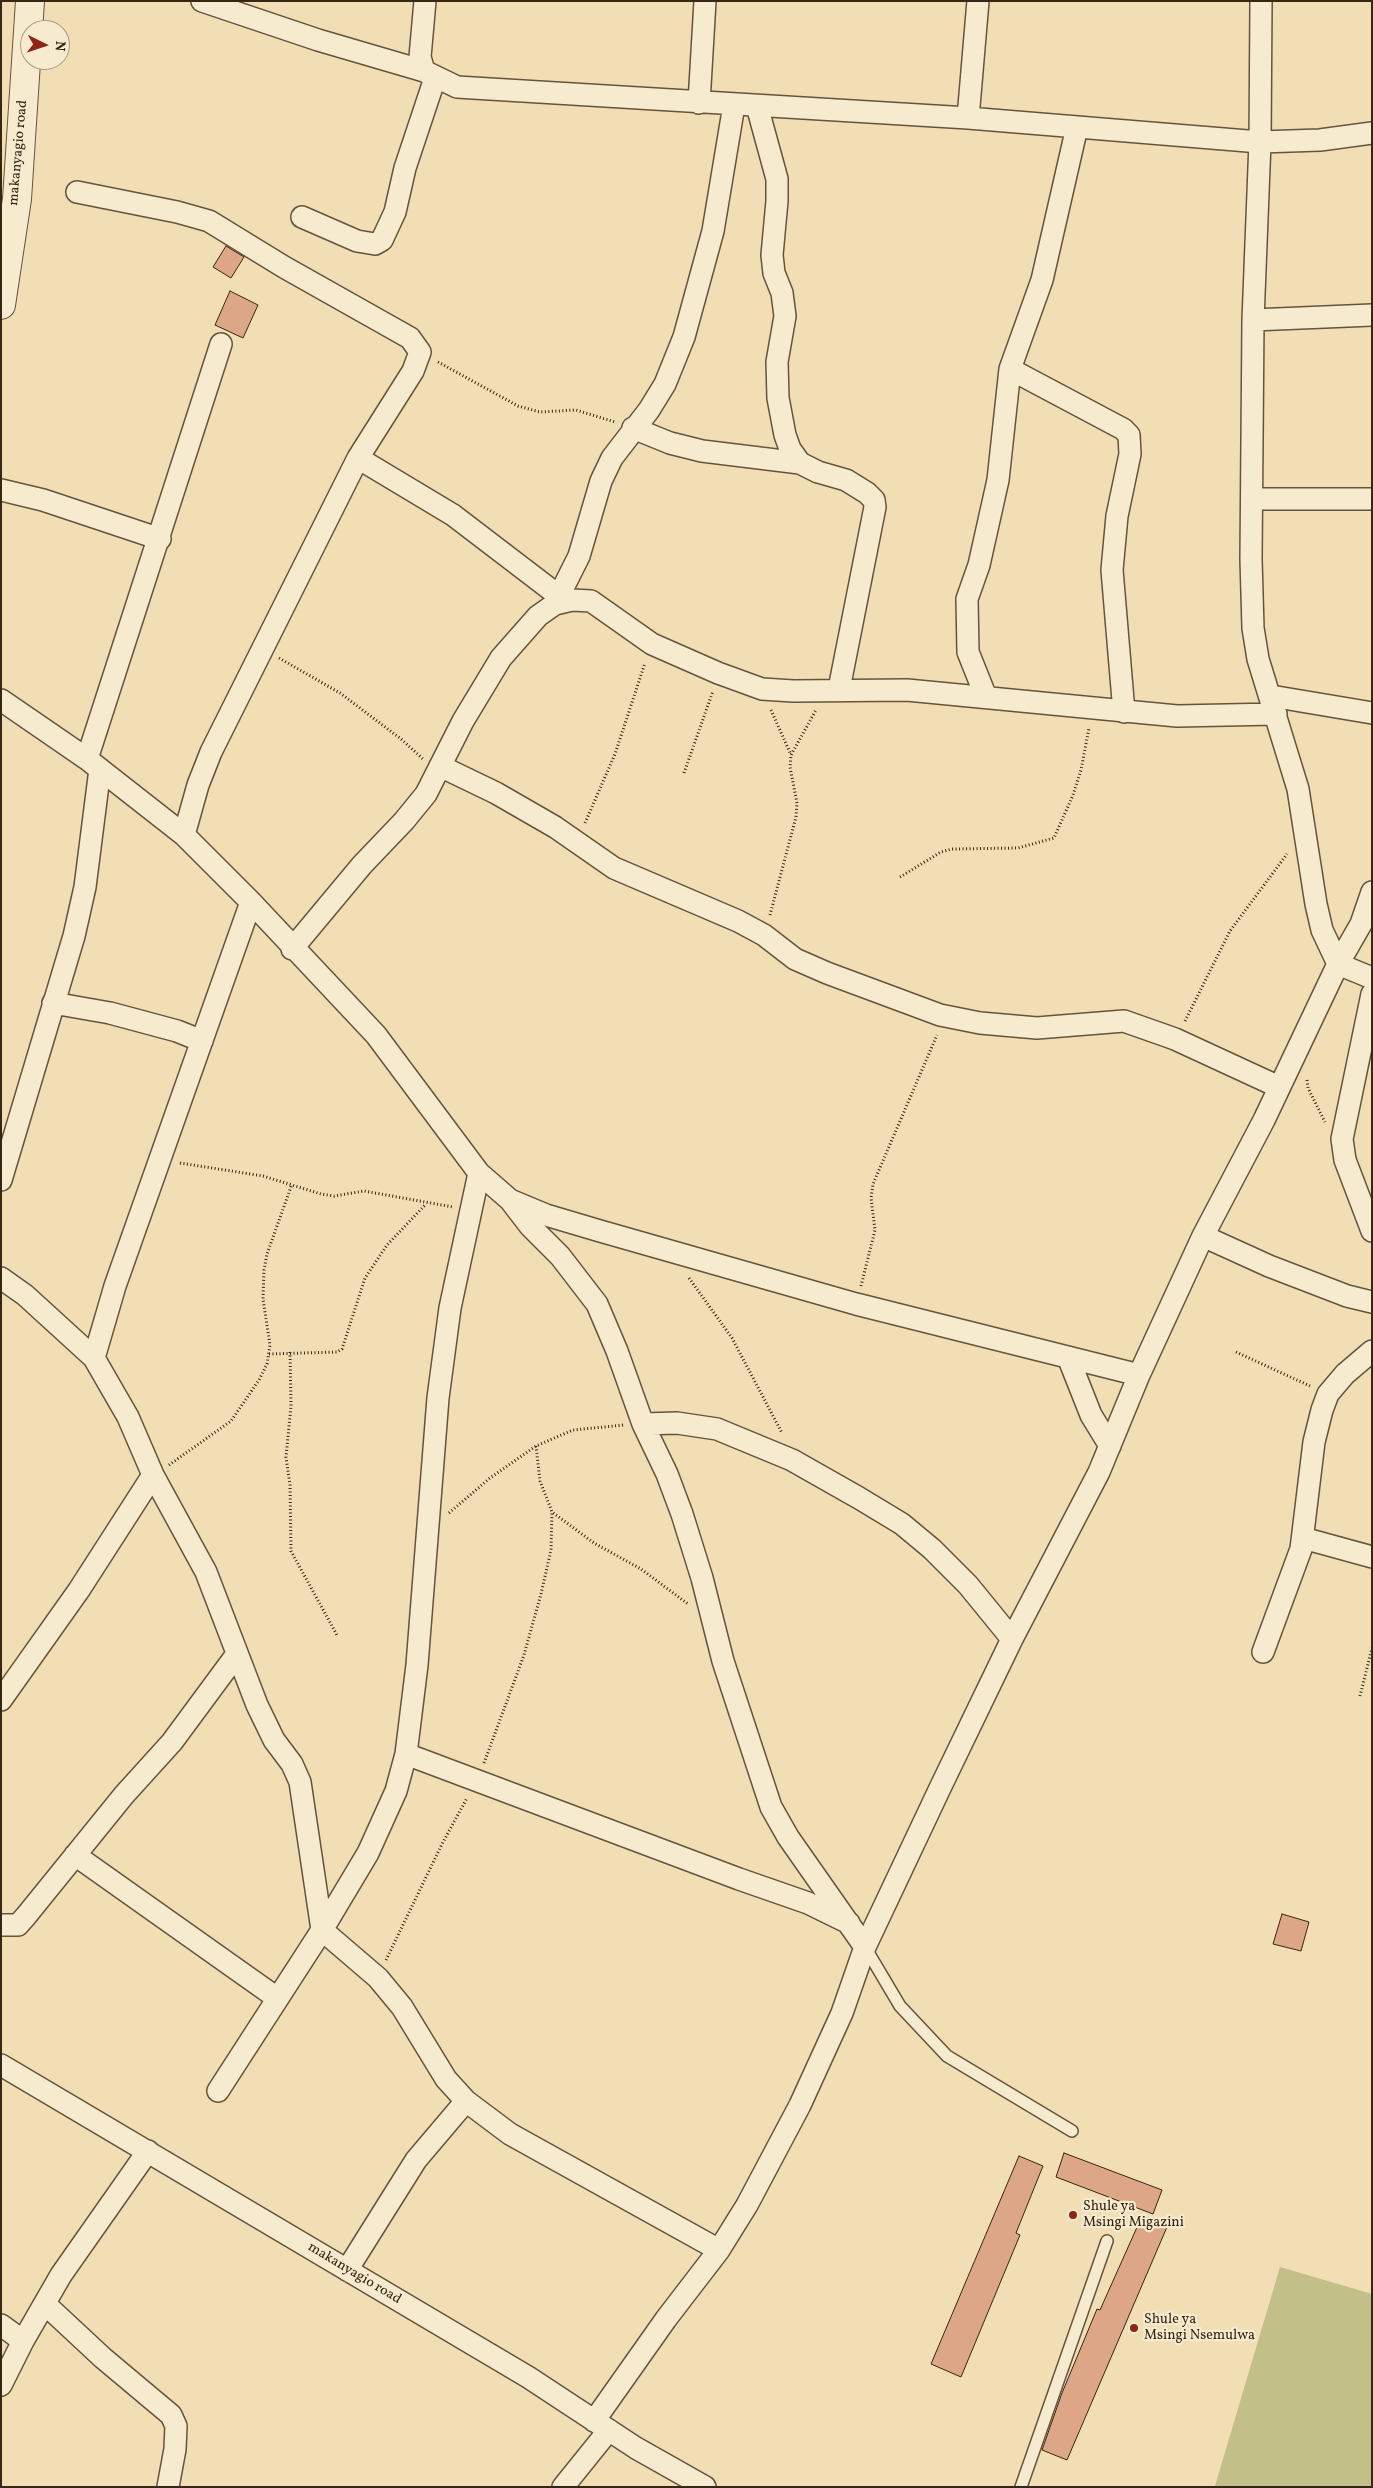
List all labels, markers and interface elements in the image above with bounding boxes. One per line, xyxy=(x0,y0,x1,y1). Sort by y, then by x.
north arrow xyxy=(20,20,70,70)
text: N xyxy=(50,40,69,52)
street label: makanyagio road xyxy=(6,99,32,207)
place label: Shule ya Msingi Migazini xyxy=(1083,2199,1184,2232)
marker: Shule ya Msingi Migazini xyxy=(1067,2209,1079,2221)
street label: makanyagio road xyxy=(304,2239,404,2309)
place label: Shule ya Msingi Nsemulwa xyxy=(1144,2312,1255,2344)
marker: Shule ya Msingi Nsemulwa xyxy=(1128,2322,1140,2334)

